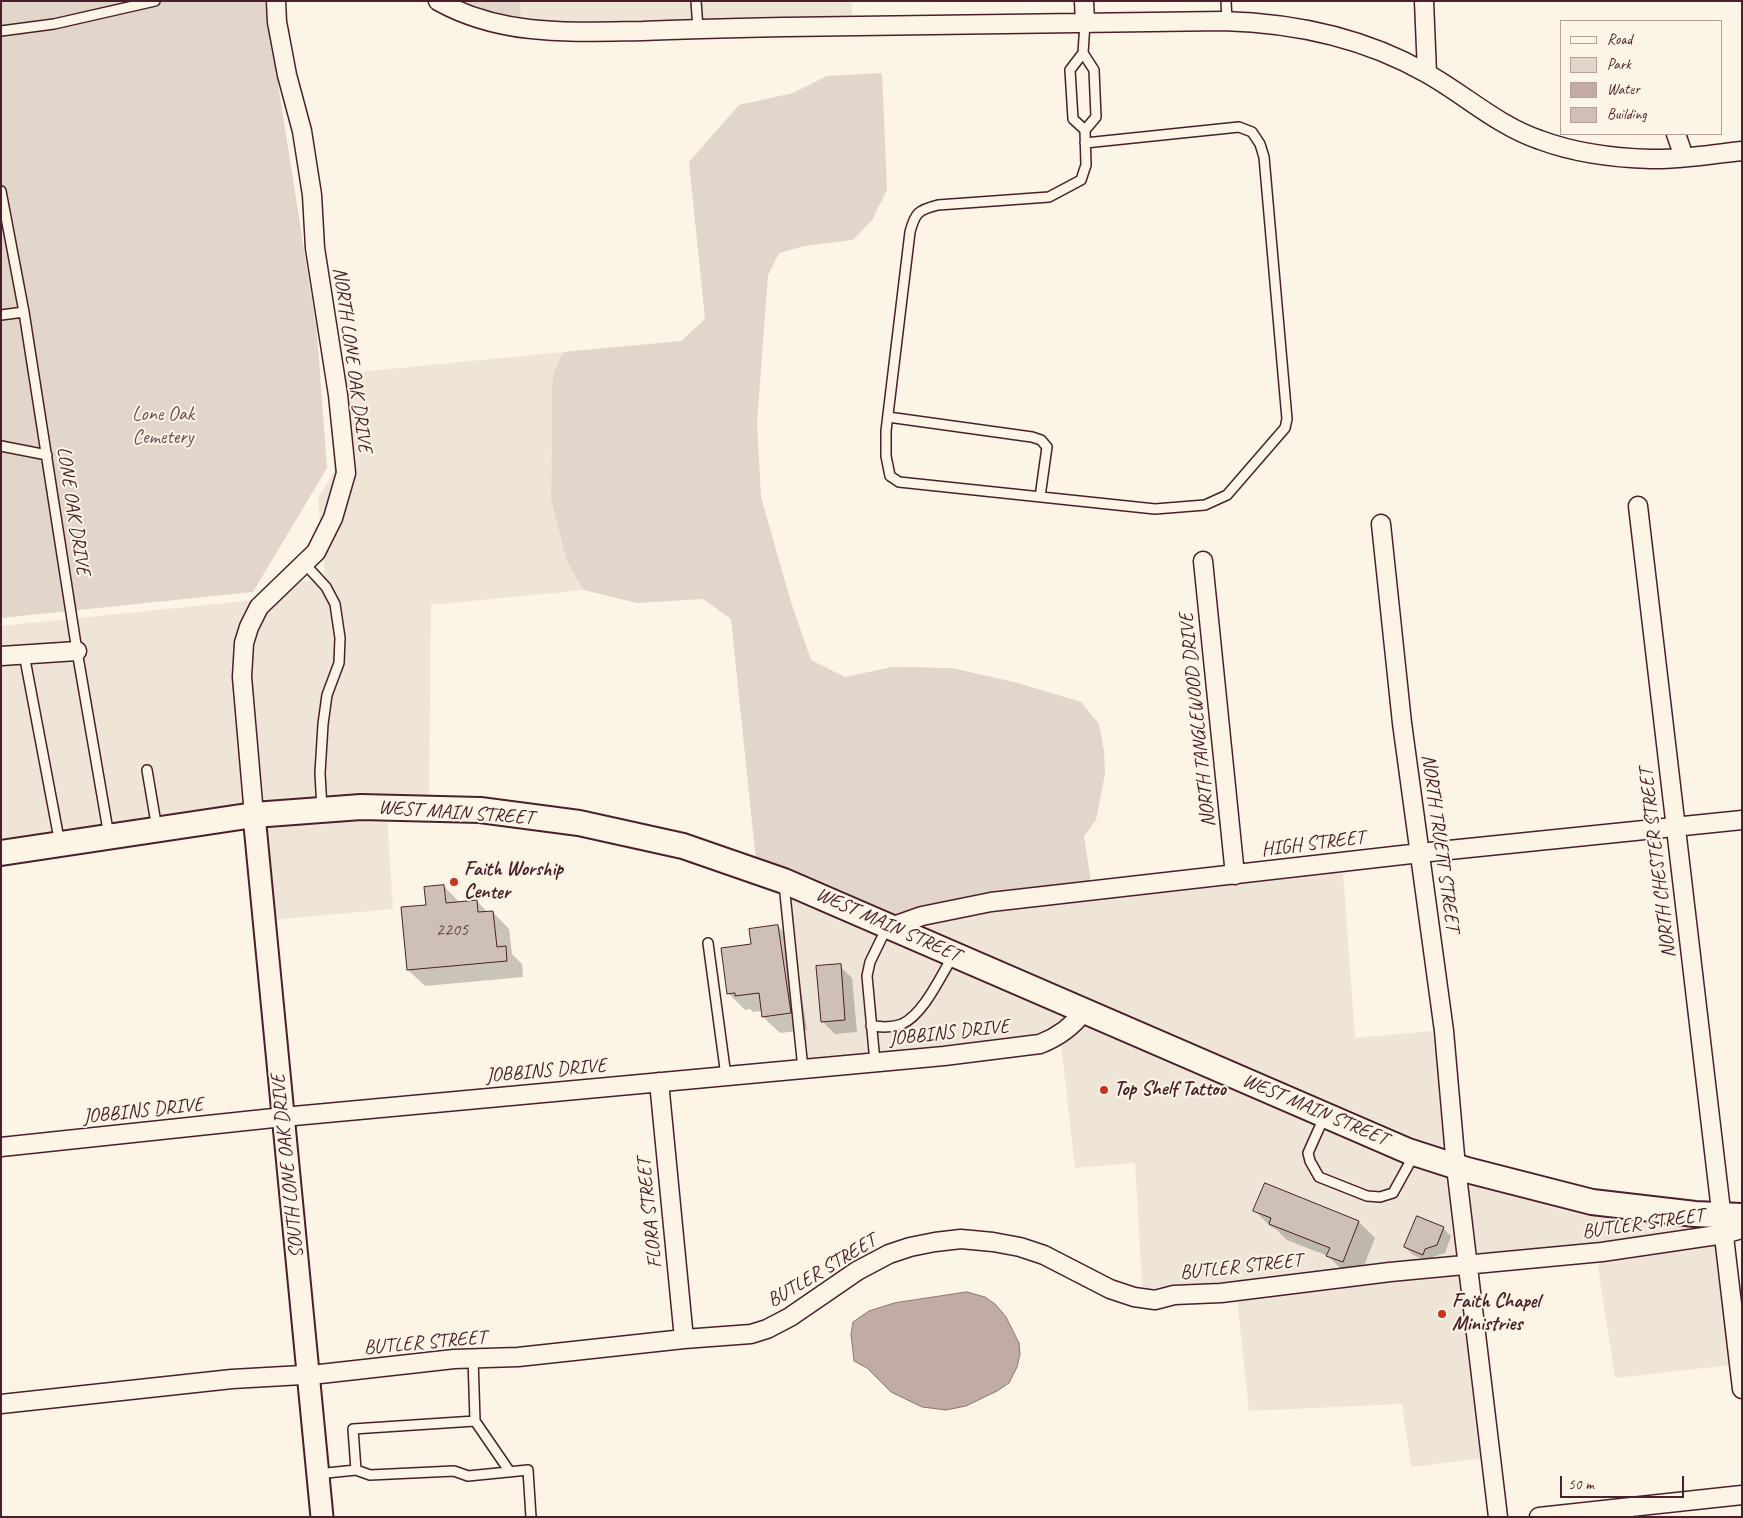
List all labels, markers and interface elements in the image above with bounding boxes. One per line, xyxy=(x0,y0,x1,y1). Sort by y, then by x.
legend xyxy=(1560,20,1723,135)
text: Road xyxy=(1607,30,1632,49)
text: Park xyxy=(1607,55,1631,74)
text: Water xyxy=(1607,80,1640,99)
text: Building xyxy=(1607,105,1646,124)
street label: NORTH LONE OAK DRIVE xyxy=(327,266,377,454)
park label: Lone Oak Cemetery xyxy=(132,403,194,450)
street label: LONE OAK DRIVE xyxy=(51,445,95,577)
street label: NORTH TANGLEWOOD DRIVE xyxy=(1175,612,1221,828)
street label: NORTH TRUETT STREET xyxy=(1416,753,1464,933)
street label: NORTH CHESTER STREET xyxy=(1634,767,1682,959)
street label: WEST MAIN STREET xyxy=(378,796,534,830)
street label: HIGH STREET xyxy=(1260,826,1366,862)
place label: Faith Worship Center xyxy=(464,858,563,905)
marker: Faith Worship Center xyxy=(448,876,460,888)
street label: WEST MAIN STREET xyxy=(812,882,964,968)
house number: 2205 xyxy=(436,919,468,941)
street label: JOBBINS DRIVE xyxy=(888,1015,1010,1051)
street label: JOBBINS DRIVE xyxy=(485,1054,607,1088)
street label: WEST MAIN STREET xyxy=(1239,1069,1391,1151)
street label: SOUTH LONE OAK DRIVE xyxy=(266,1073,310,1259)
place label: Top Shelf Tattoo xyxy=(1114,1078,1226,1102)
marker: Top Shelf Tattoo xyxy=(1098,1084,1110,1096)
street label: JOBBINS DRIVE xyxy=(82,1093,204,1129)
street label: FLORA STREET xyxy=(632,1157,668,1269)
street label: BUTLER STREET xyxy=(1581,1204,1705,1244)
street label: BUTLER STREET xyxy=(763,1229,881,1313)
street label: BUTLER STREET xyxy=(1179,1249,1303,1285)
place label: Faith Chapel Ministries xyxy=(1452,1290,1540,1337)
marker: Faith Chapel Ministries xyxy=(1436,1308,1448,1320)
street label: BUTLER STREET xyxy=(363,1326,487,1360)
scale bar xyxy=(1563,1466,1687,1498)
text: 50 m xyxy=(1568,1475,1594,1494)

